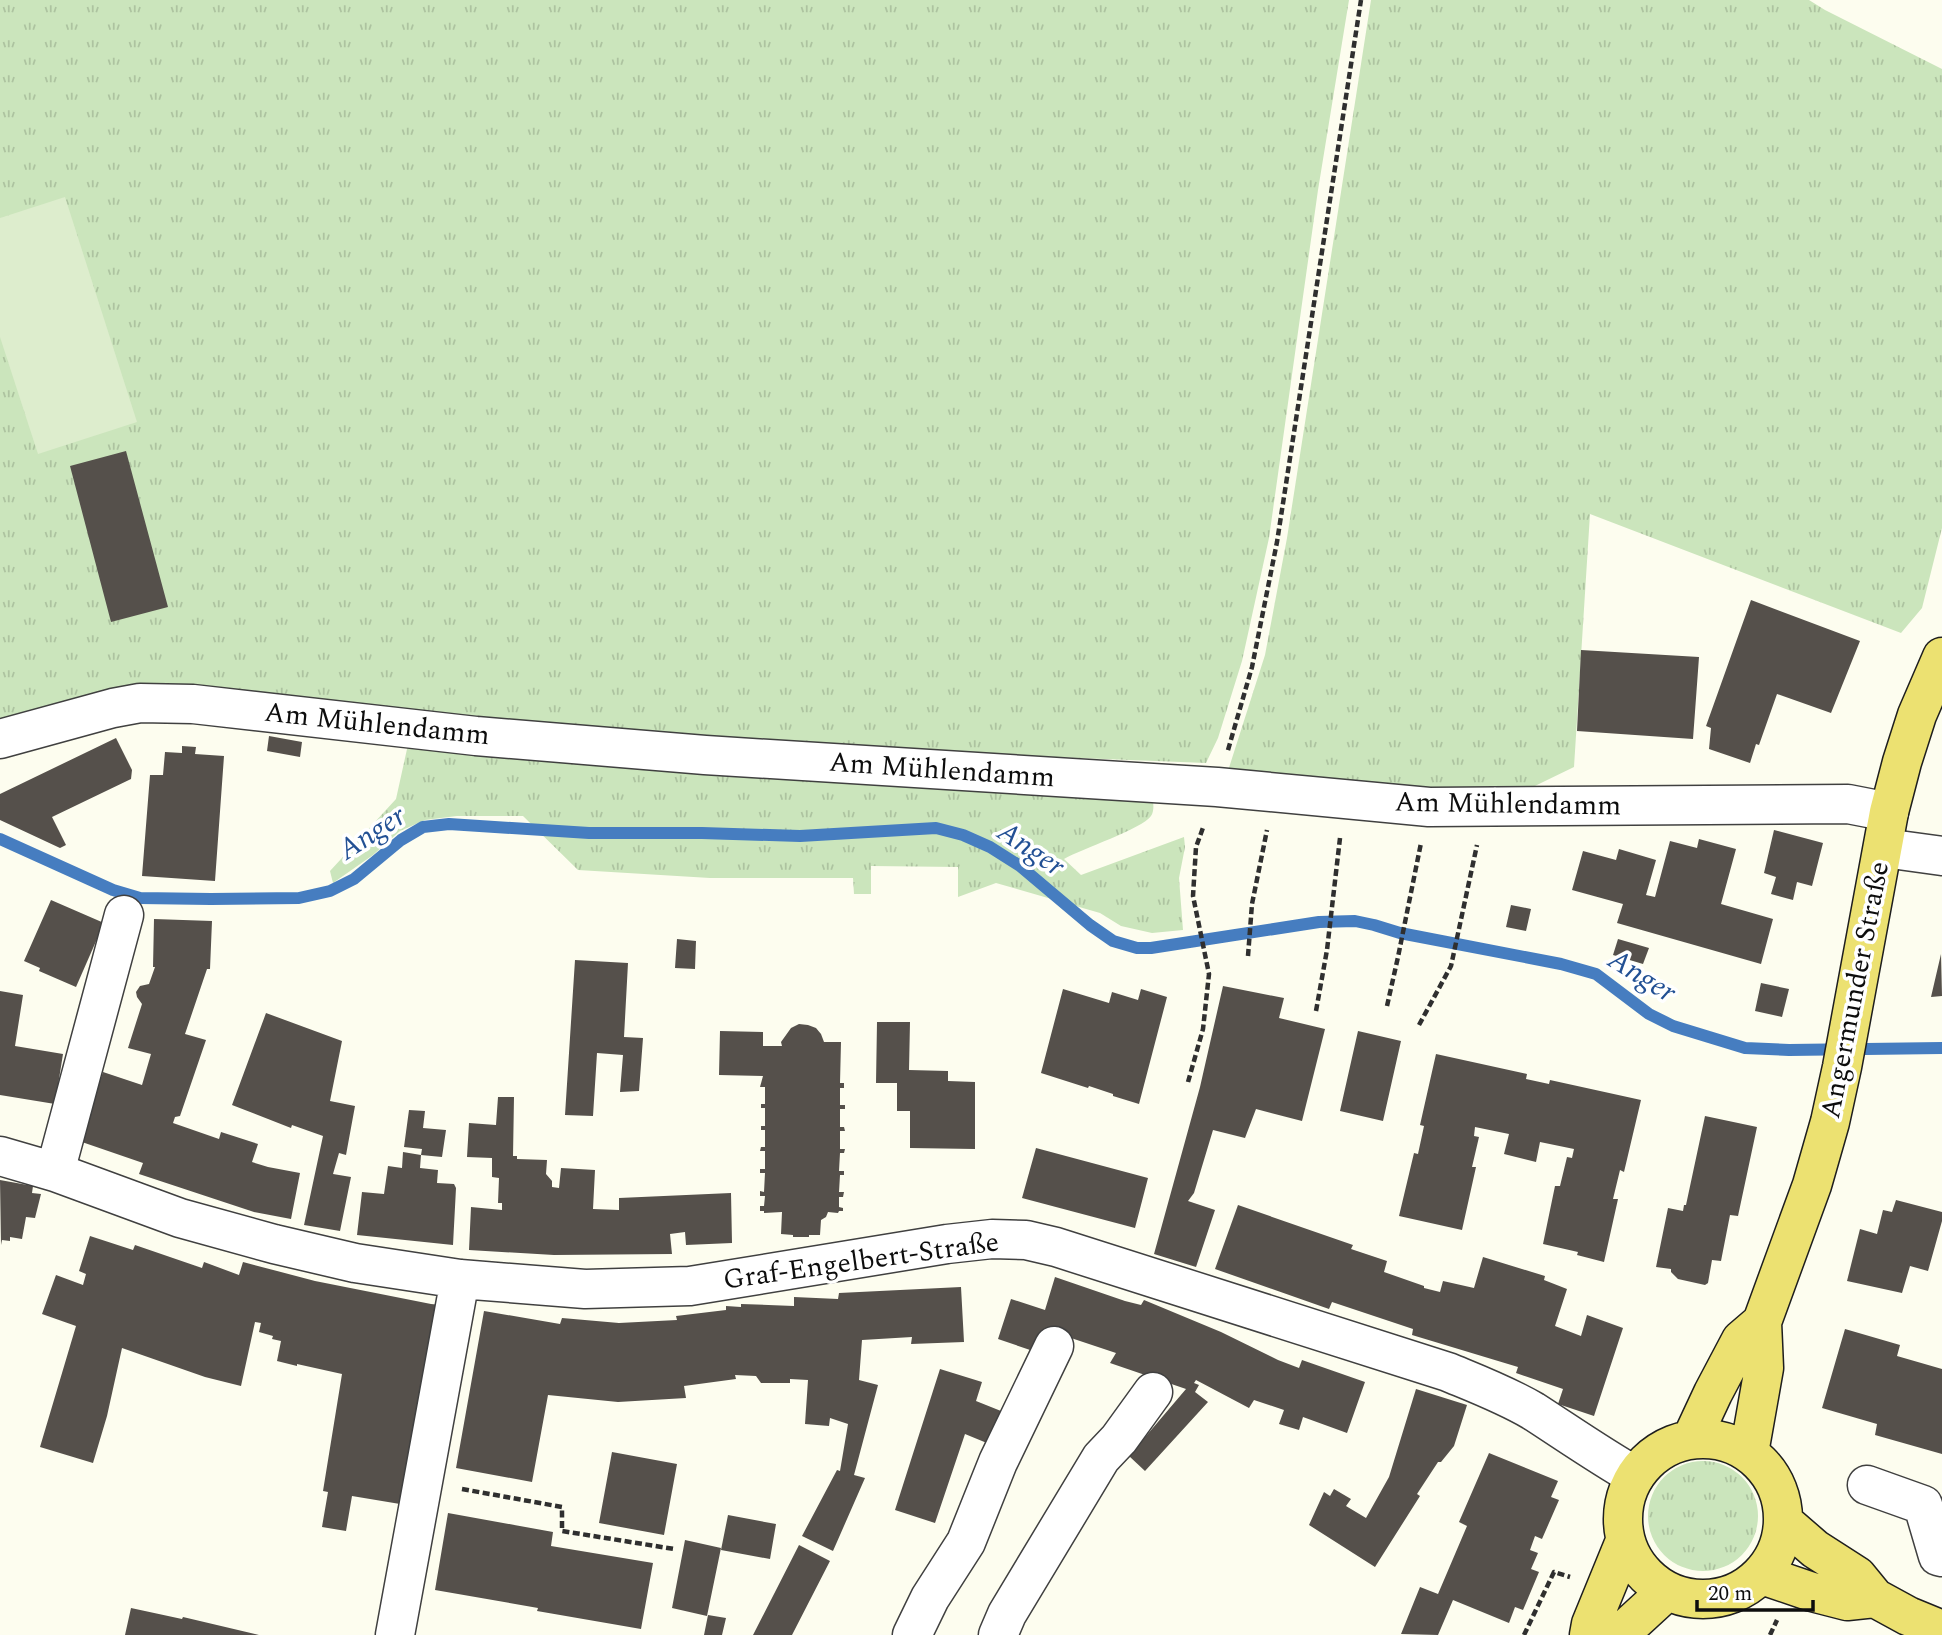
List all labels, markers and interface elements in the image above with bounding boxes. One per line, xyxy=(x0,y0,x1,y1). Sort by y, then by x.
street label: Am Mühlendamm xyxy=(262,691,492,757)
street label: Am Mühlendamm xyxy=(828,741,1056,799)
street label: Am Mühlendamm xyxy=(1394,781,1622,827)
water label: Anger xyxy=(328,793,416,873)
water label: Anger xyxy=(987,809,1075,889)
street label: Angermunder Straße xyxy=(1809,858,1901,1122)
water label: Anger xyxy=(1598,937,1686,1015)
street label: Graf-Engelbert-Straße xyxy=(720,1220,1002,1302)
scale bar xyxy=(1697,1568,1812,1612)
text: 20 m xyxy=(1708,1578,1752,1610)

